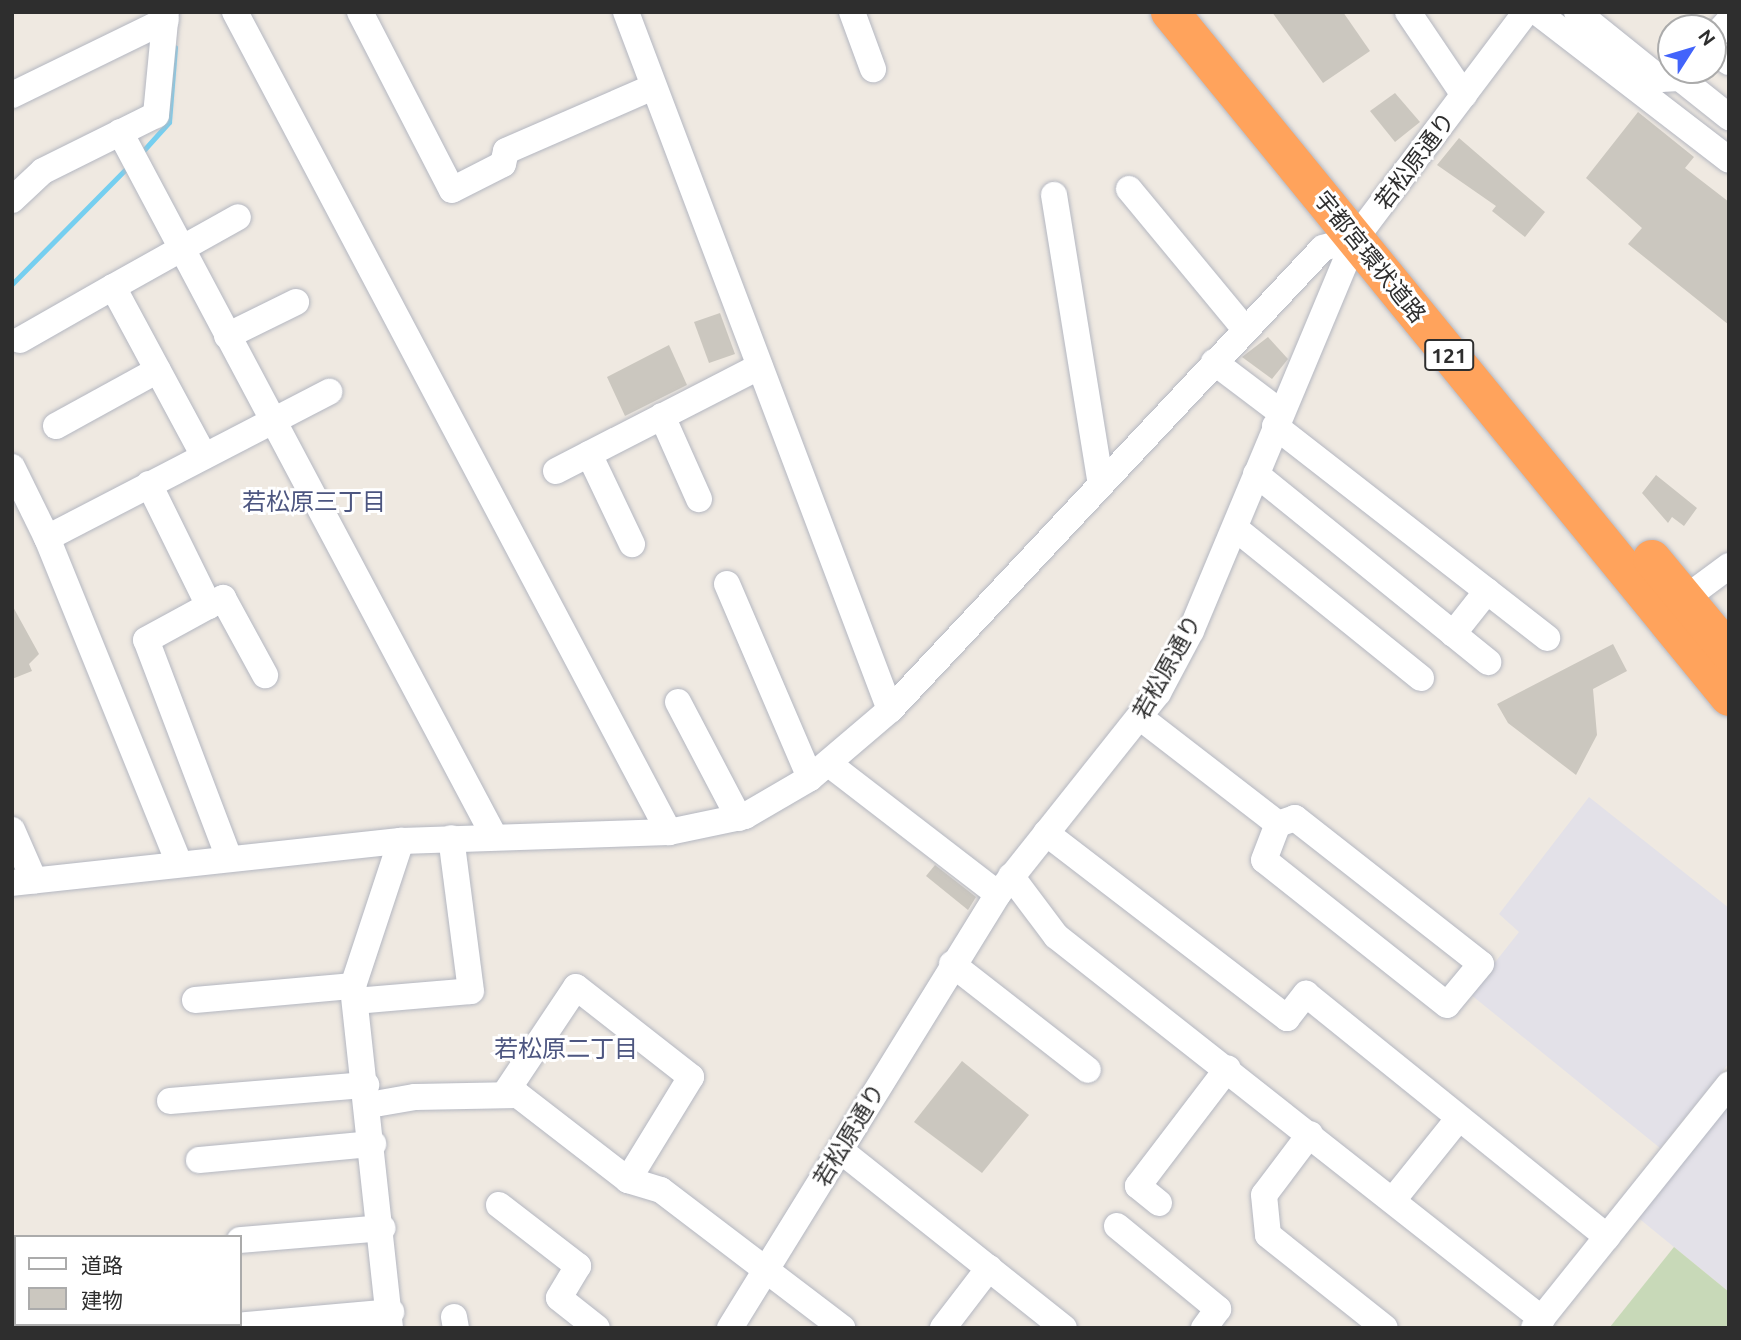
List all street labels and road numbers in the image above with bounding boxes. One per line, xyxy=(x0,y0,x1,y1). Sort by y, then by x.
street label: 若松原通り xyxy=(1369,107,1461,215)
street label: 宇都宮環状道路 xyxy=(1309,186,1431,328)
road number: 121 xyxy=(1423,338,1475,372)
street label: 若松原通り xyxy=(1127,610,1207,724)
street label: 若松原通り xyxy=(808,1079,890,1191)

